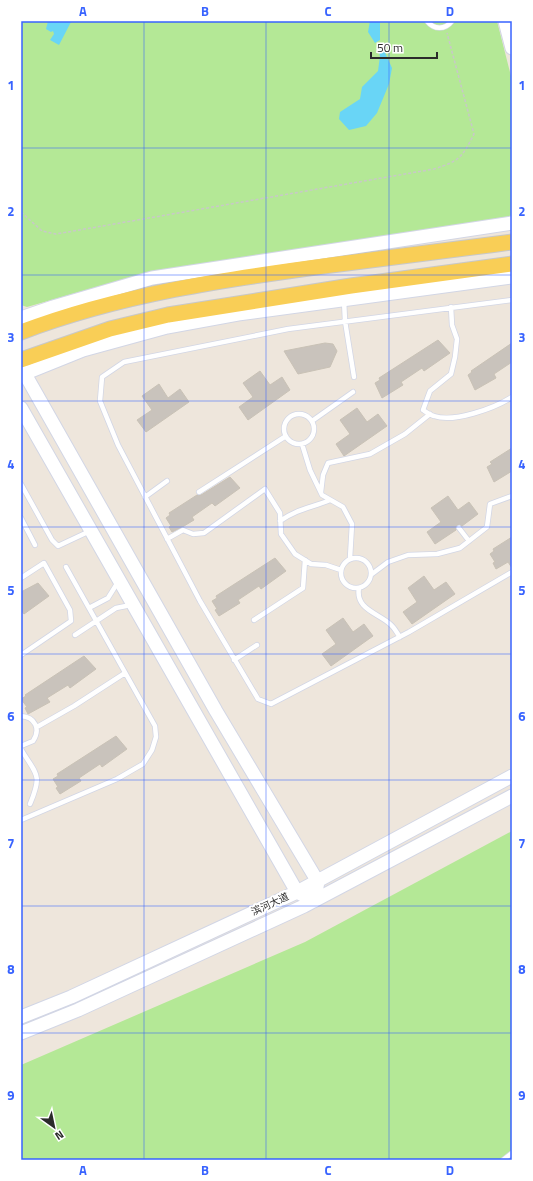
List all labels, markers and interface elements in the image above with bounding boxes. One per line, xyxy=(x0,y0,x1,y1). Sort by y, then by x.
text: A xyxy=(79,1,87,21)
text: B xyxy=(201,1,209,21)
text: C xyxy=(324,1,332,21)
text: D xyxy=(446,1,454,21)
scale bar xyxy=(371,34,437,60)
text: 50 m xyxy=(377,38,403,57)
text: 1 xyxy=(7,75,15,95)
text: 1 xyxy=(518,75,526,95)
text: 2 xyxy=(7,201,15,221)
text: 2 xyxy=(518,201,526,221)
text: 3 xyxy=(7,327,15,347)
text: 3 xyxy=(518,327,526,347)
text: 4 xyxy=(7,454,15,474)
text: 4 xyxy=(518,454,526,474)
text: 5 xyxy=(7,580,15,600)
text: 5 xyxy=(518,580,526,600)
text: 6 xyxy=(7,706,15,726)
text: 6 xyxy=(518,706,526,726)
text: 7 xyxy=(7,833,15,853)
text: 7 xyxy=(518,833,526,853)
street label: 滨河大道 xyxy=(249,889,291,919)
text: 8 xyxy=(7,959,15,979)
text: 8 xyxy=(518,959,526,979)
text: 9 xyxy=(7,1085,15,1105)
text: 9 xyxy=(518,1085,526,1105)
north arrow xyxy=(34,1107,74,1147)
text: N xyxy=(52,1127,67,1144)
text: A xyxy=(79,1160,87,1180)
text: B xyxy=(201,1160,209,1180)
text: C xyxy=(324,1160,332,1180)
text: D xyxy=(446,1160,454,1180)

